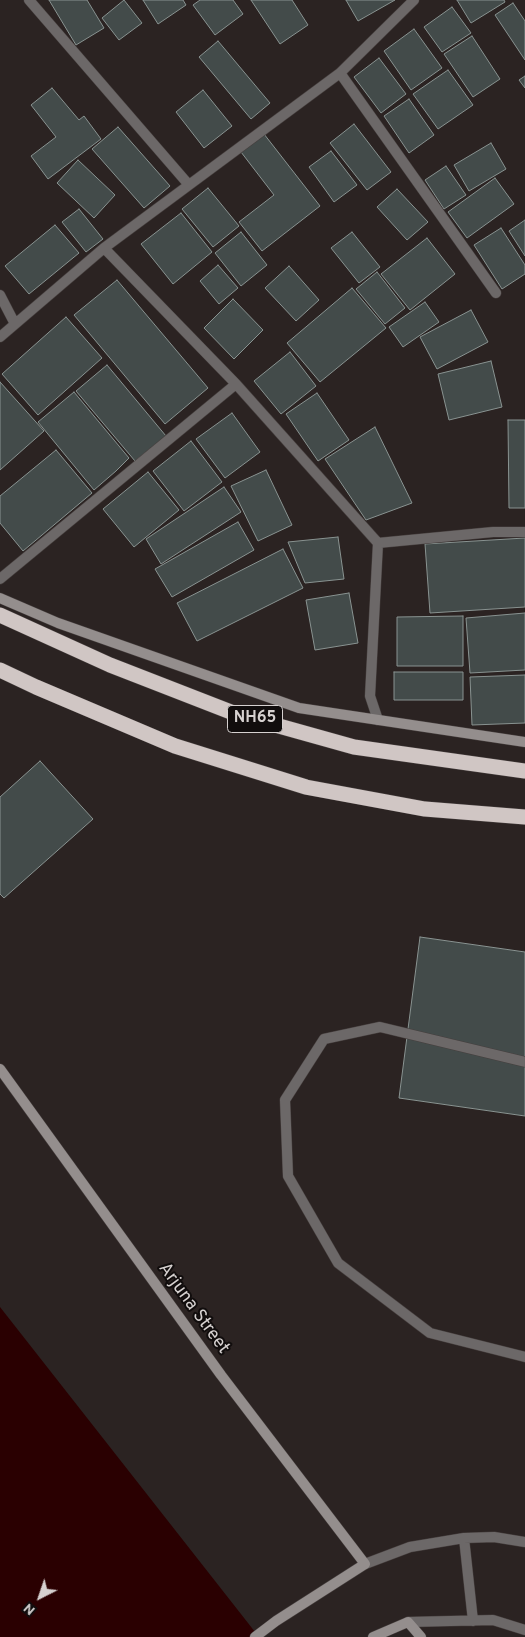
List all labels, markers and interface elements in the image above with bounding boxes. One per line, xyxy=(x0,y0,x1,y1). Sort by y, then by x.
road number: NH65 xyxy=(228,706,282,732)
street label: Arjuna Street xyxy=(153,1259,233,1359)
north arrow xyxy=(15,1572,65,1622)
text: N xyxy=(20,1599,39,1618)

